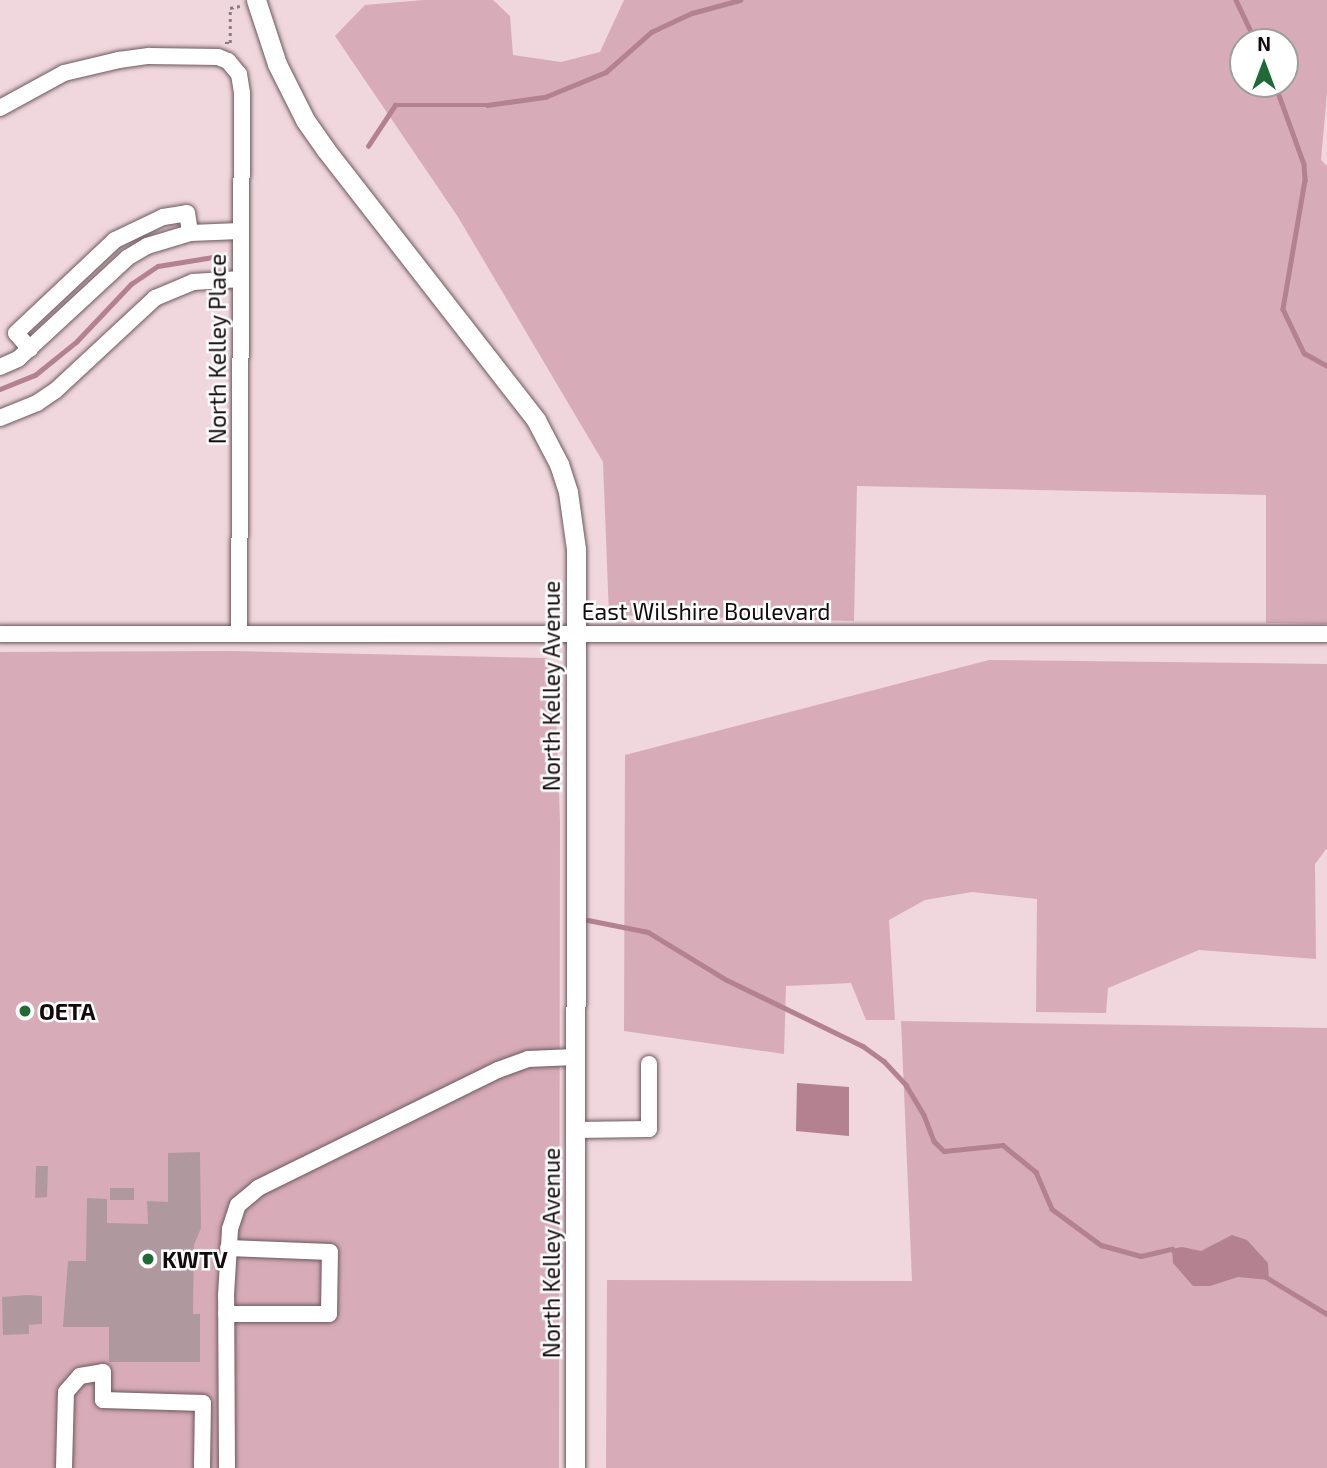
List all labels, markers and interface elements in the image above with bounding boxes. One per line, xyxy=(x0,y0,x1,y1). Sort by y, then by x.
north arrow xyxy=(1229,28,1299,98)
text: N xyxy=(1257,32,1271,55)
street label: North Kelley Place xyxy=(203,253,231,445)
street label: North Kelley Avenue xyxy=(537,580,565,792)
street label: East Wilshire Boulevard xyxy=(582,597,830,625)
place label: OETA xyxy=(39,997,96,1025)
marker: OETA xyxy=(17,1003,33,1019)
street label: North Kelley Avenue xyxy=(537,1147,565,1359)
place label: KWTV xyxy=(162,1245,228,1273)
marker: KWTV xyxy=(140,1251,156,1267)

